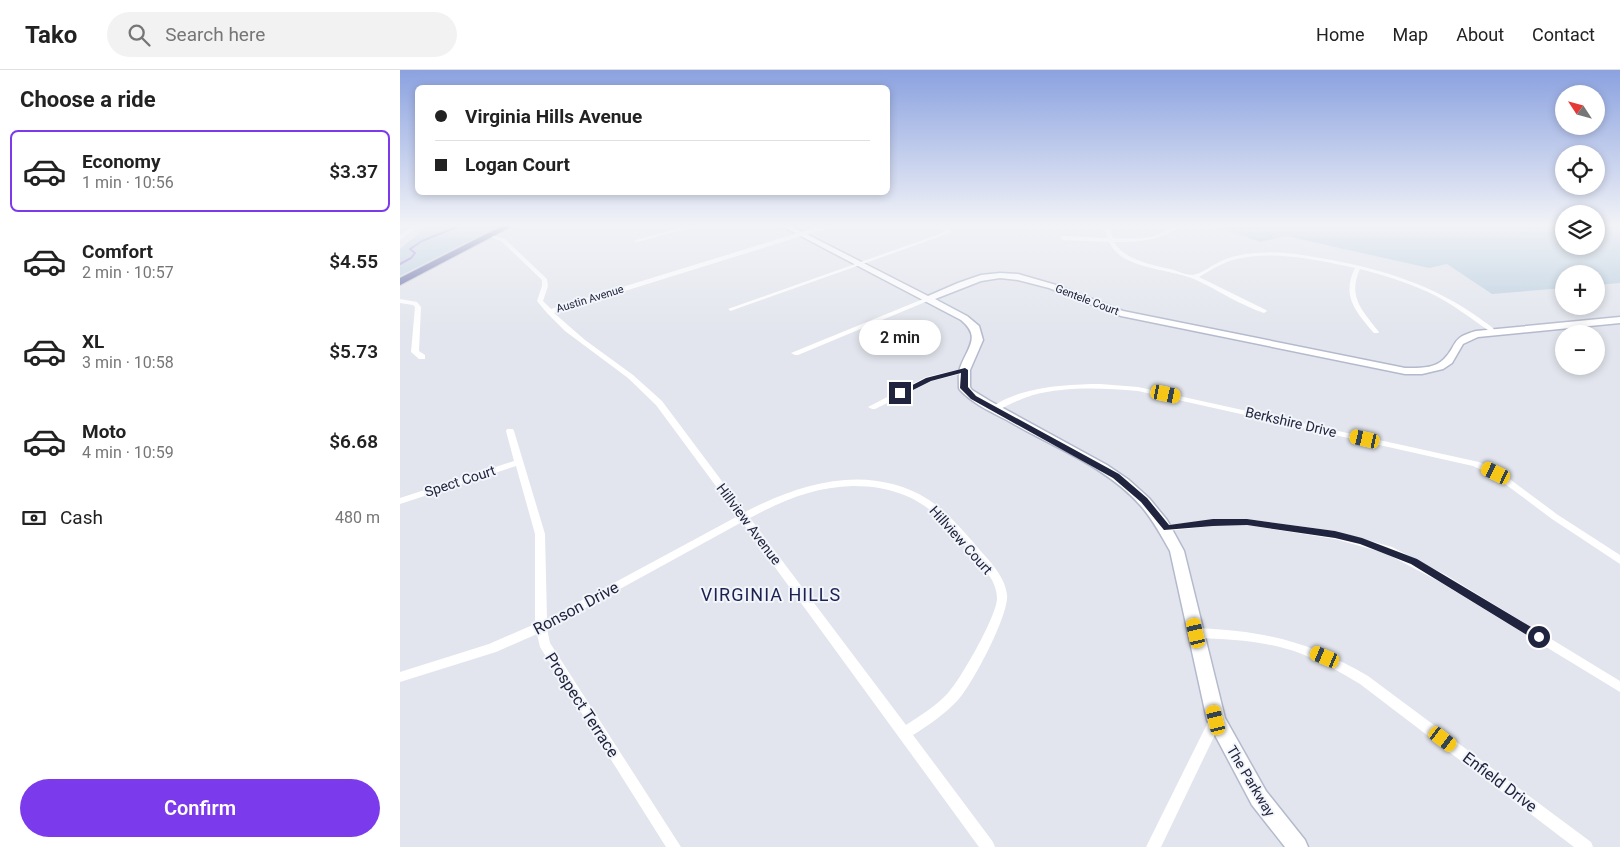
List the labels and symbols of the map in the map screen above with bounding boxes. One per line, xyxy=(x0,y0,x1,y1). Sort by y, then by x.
north arrow xyxy=(1555,85,1605,135)
street label: Gentele Court xyxy=(1053,282,1121,318)
street label: Austin Avenue xyxy=(555,283,625,315)
callout: 2 min xyxy=(859,320,941,356)
route end xyxy=(889,382,911,404)
car xyxy=(1149,384,1182,404)
street label: Berkshire Drive xyxy=(1244,404,1338,440)
car xyxy=(1348,428,1381,450)
car xyxy=(1479,460,1512,486)
street label: Spect Court xyxy=(423,462,498,500)
street label: Hillview Avenue xyxy=(713,480,785,568)
street label: Hillview Court xyxy=(926,503,996,578)
street label: Ronson Drive xyxy=(530,578,622,638)
district label: VIRGINIA HILLS xyxy=(701,584,841,605)
car xyxy=(1185,617,1206,649)
route start xyxy=(1528,626,1550,648)
car xyxy=(1308,644,1341,670)
street label: Prospect Terrace xyxy=(541,649,623,761)
car xyxy=(1205,704,1226,736)
car xyxy=(1426,724,1459,754)
street label: The Parkway xyxy=(1224,743,1279,820)
street label: Enfield Drive xyxy=(1459,748,1541,816)

